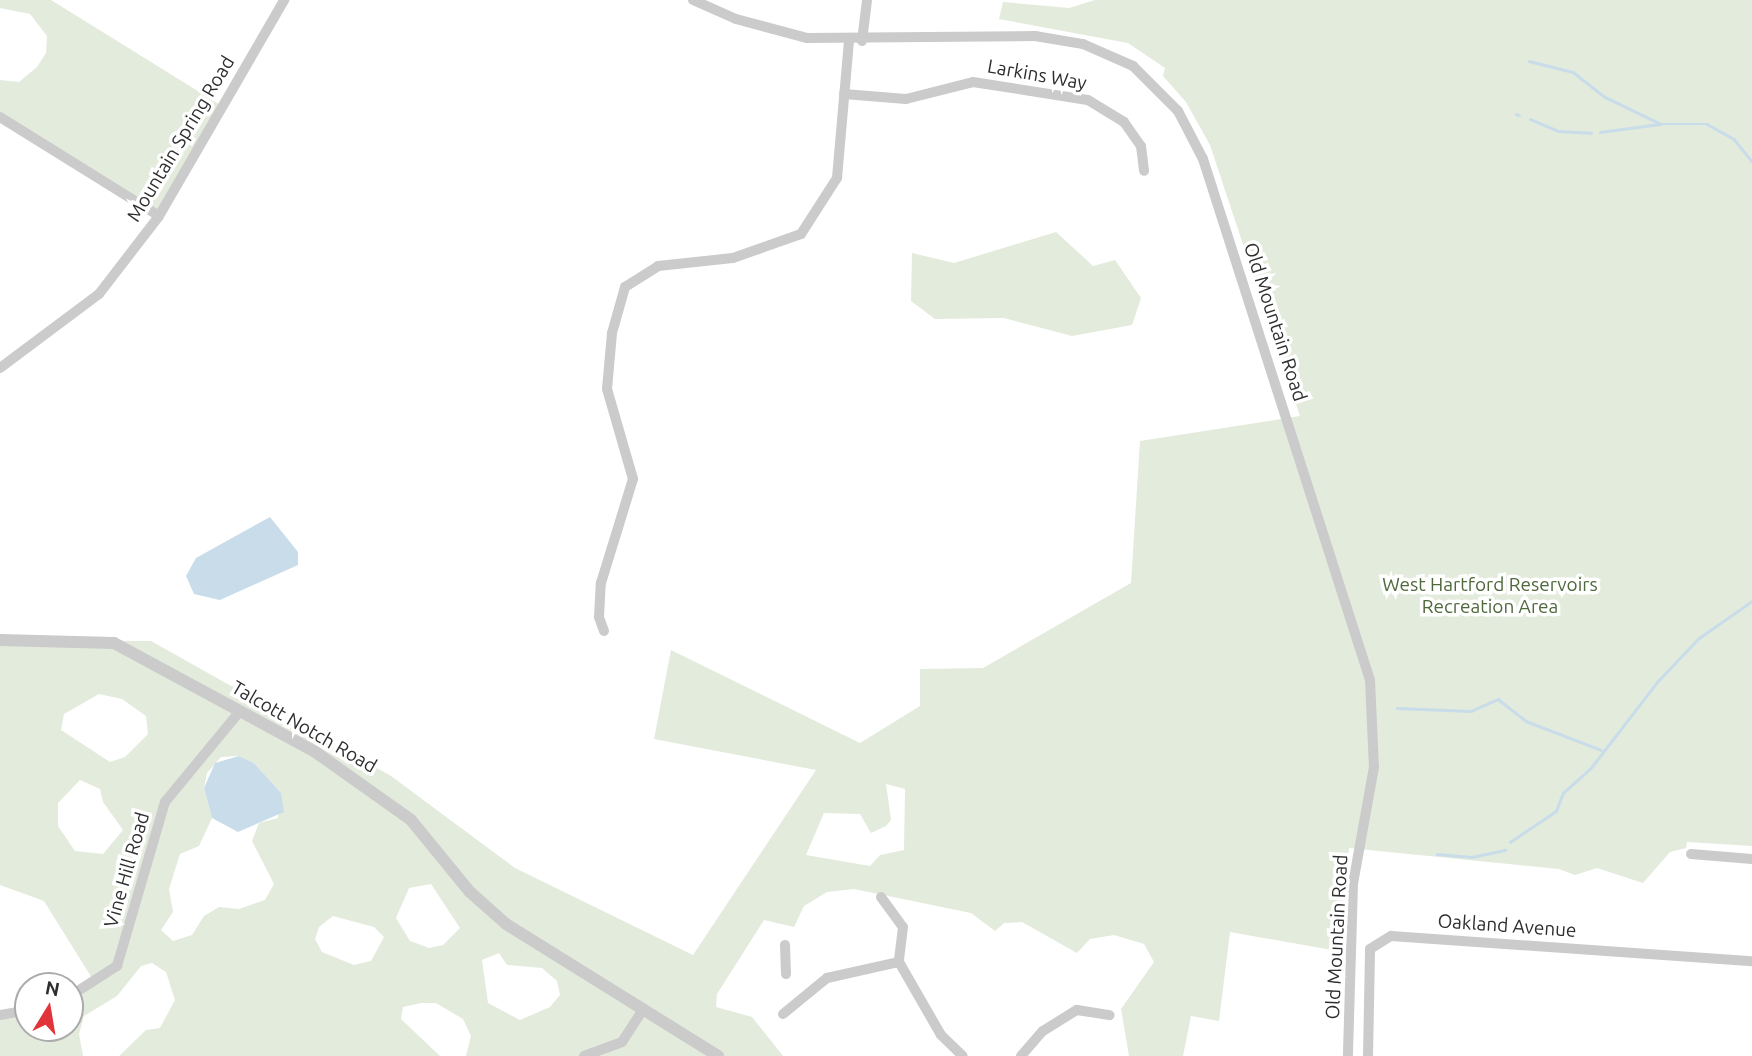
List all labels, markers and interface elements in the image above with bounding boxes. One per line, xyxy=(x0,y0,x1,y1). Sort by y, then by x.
street label: Mountain Spring Road xyxy=(123,52,239,226)
street label: Larkins Way xyxy=(986,55,1088,95)
street label: Old Mountain Road xyxy=(1239,240,1311,404)
park label: West Hartford Reservoirs Recreation Area xyxy=(1382,574,1598,618)
street label: Talcott Notch Road xyxy=(227,676,381,778)
street label: Vine Hill Road xyxy=(100,810,154,930)
street label: Old Mountain Road xyxy=(1321,854,1353,1020)
street label: Oakland Avenue xyxy=(1437,910,1577,942)
north arrow xyxy=(14,972,84,1042)
text: N xyxy=(44,976,62,1001)

